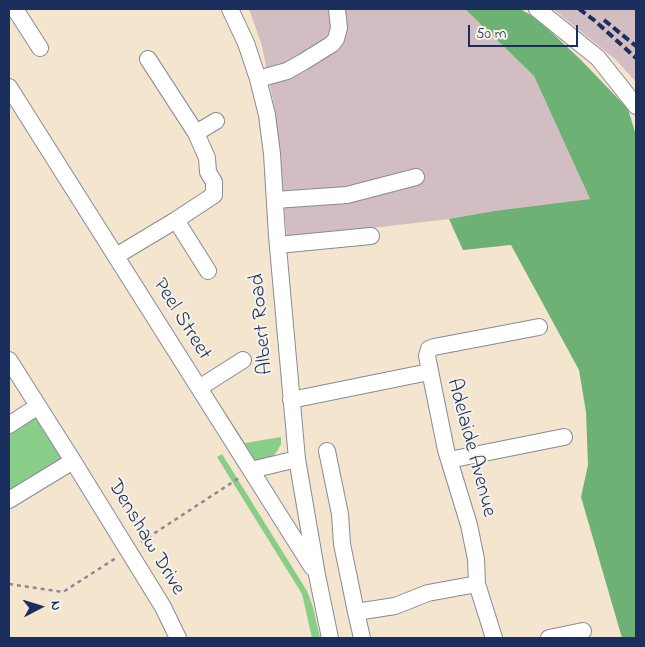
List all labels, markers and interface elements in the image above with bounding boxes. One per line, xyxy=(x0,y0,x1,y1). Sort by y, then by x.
scale bar xyxy=(470,15,580,47)
text: 50 m xyxy=(476,23,506,45)
street label: Albert Road xyxy=(246,272,280,376)
street label: Peel Street xyxy=(146,275,216,365)
street label: Adelaide Avenue xyxy=(439,376,501,520)
street label: Denshaw Drive xyxy=(101,476,189,600)
north arrow xyxy=(15,582,65,632)
text: N xyxy=(45,600,66,611)

